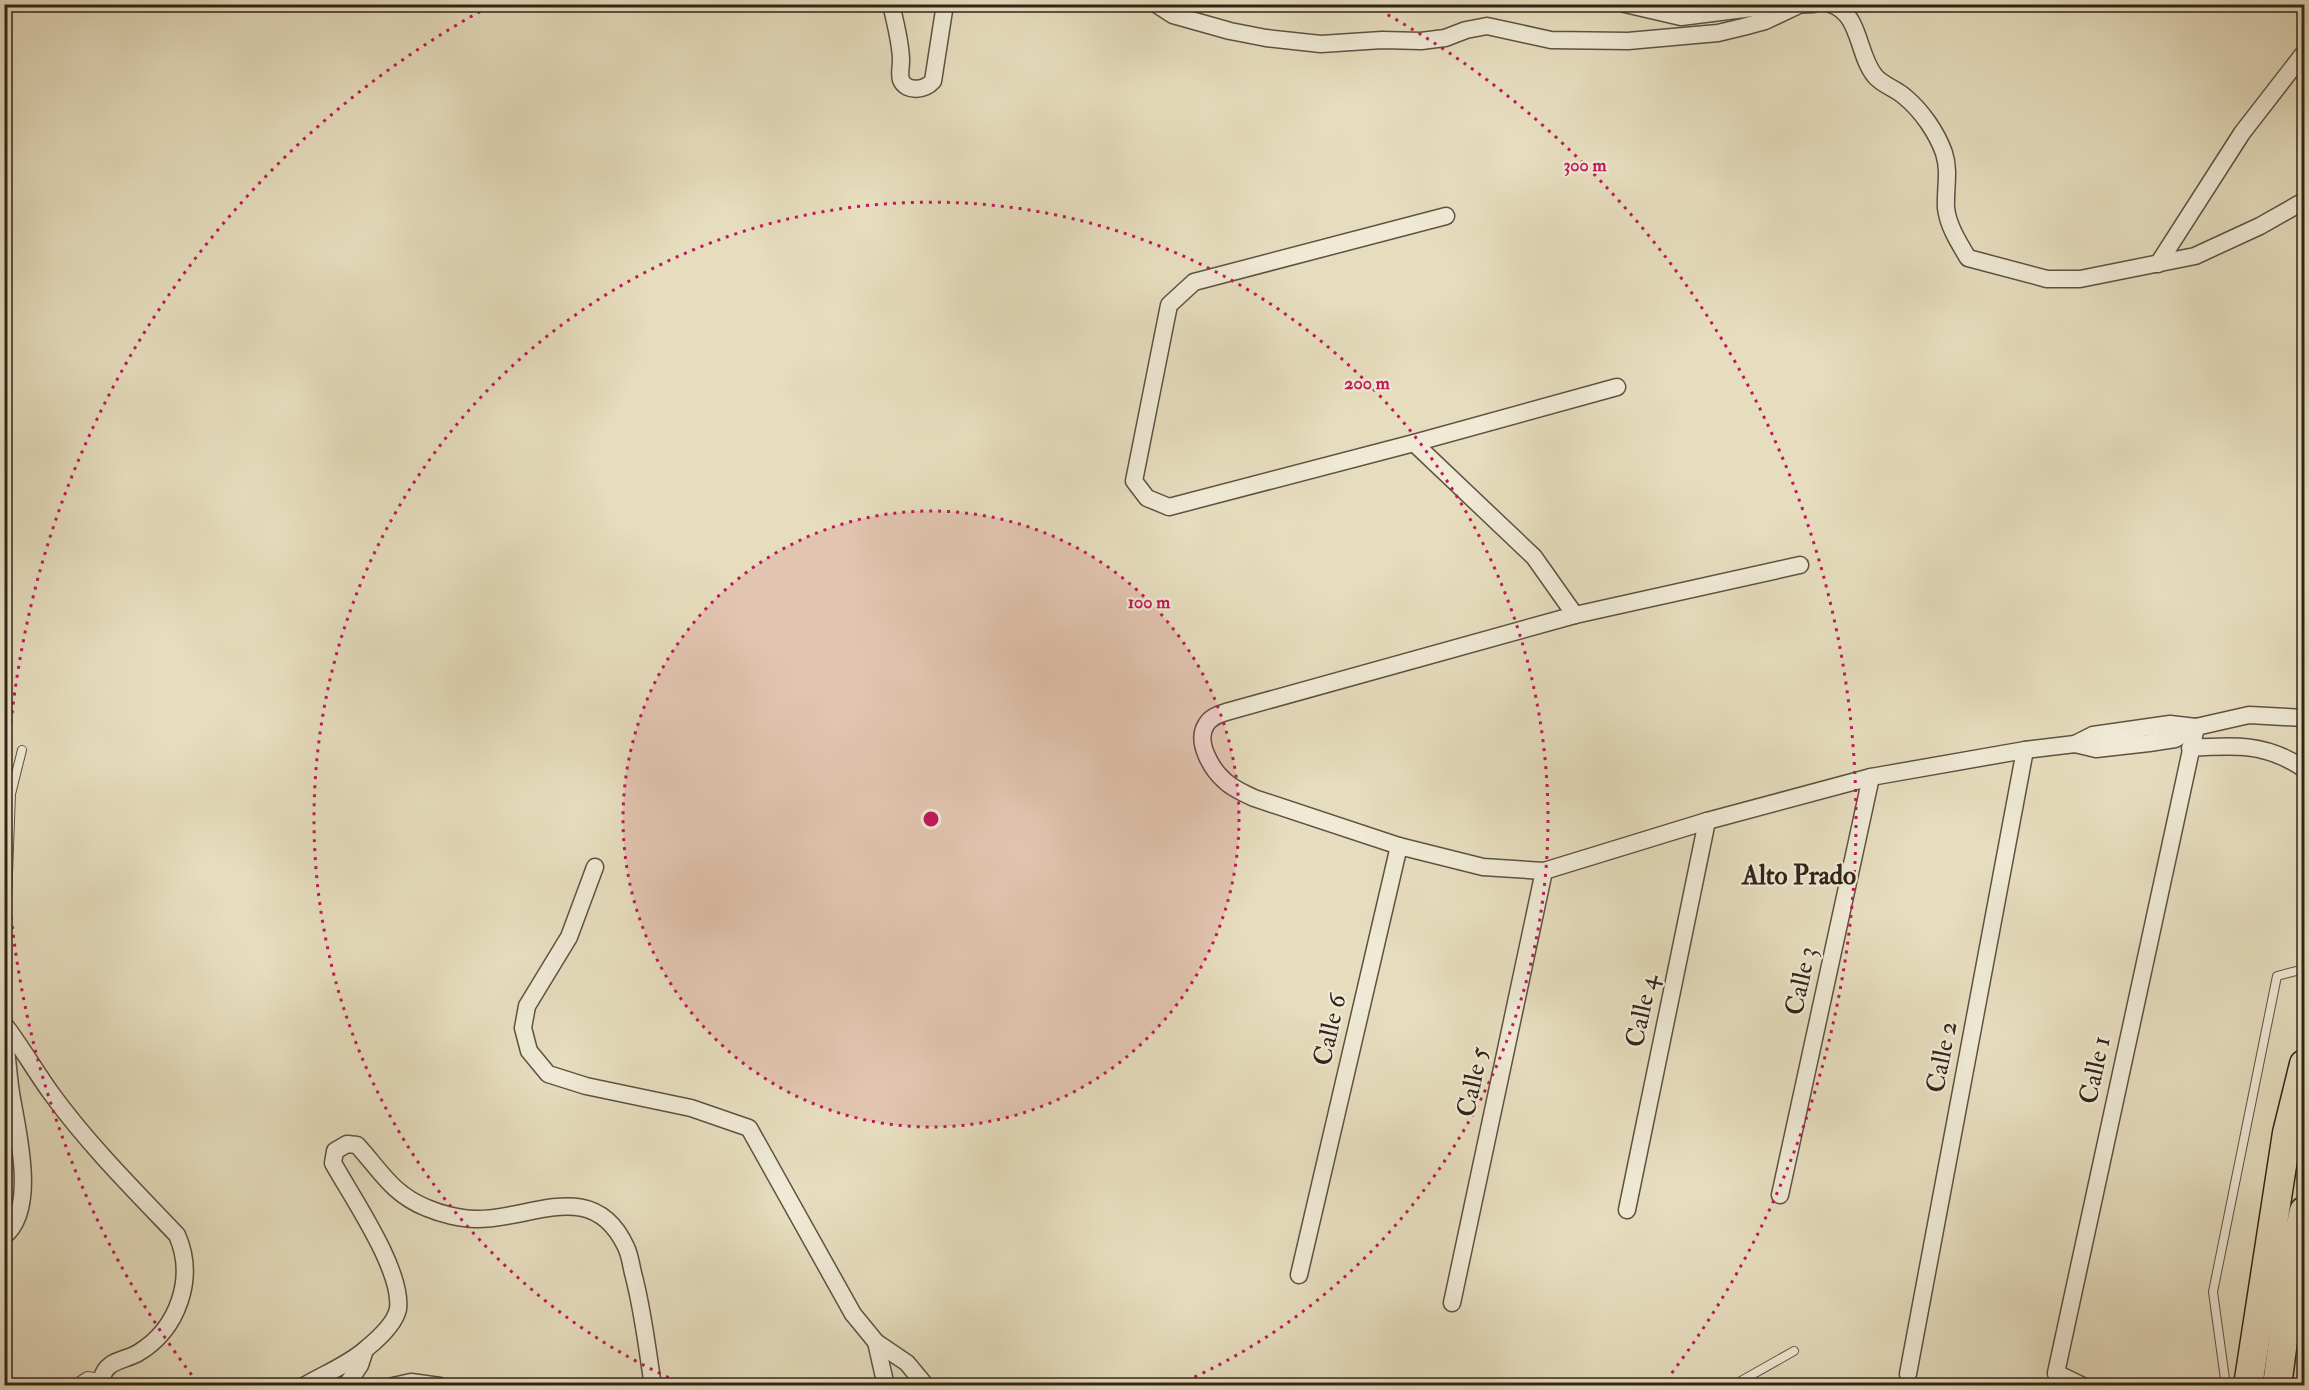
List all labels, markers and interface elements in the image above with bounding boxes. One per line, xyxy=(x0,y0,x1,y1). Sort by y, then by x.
text: 300 m xyxy=(1563,154,1608,177)
text: 200 m xyxy=(1344,372,1391,395)
text: 100 m xyxy=(1128,591,1171,614)
centre of rings xyxy=(921,809,941,829)
district label: Alto Prado xyxy=(1741,859,1856,892)
street label: Calle 3 xyxy=(1778,944,1824,1018)
street label: Calle 4 xyxy=(1619,971,1665,1050)
street label: Calle 6 xyxy=(1306,989,1354,1069)
street label: Calle 2 xyxy=(1919,1018,1965,1096)
street label: Calle 1 xyxy=(2072,1033,2118,1107)
street label: Calle 5 xyxy=(1450,1044,1496,1120)

